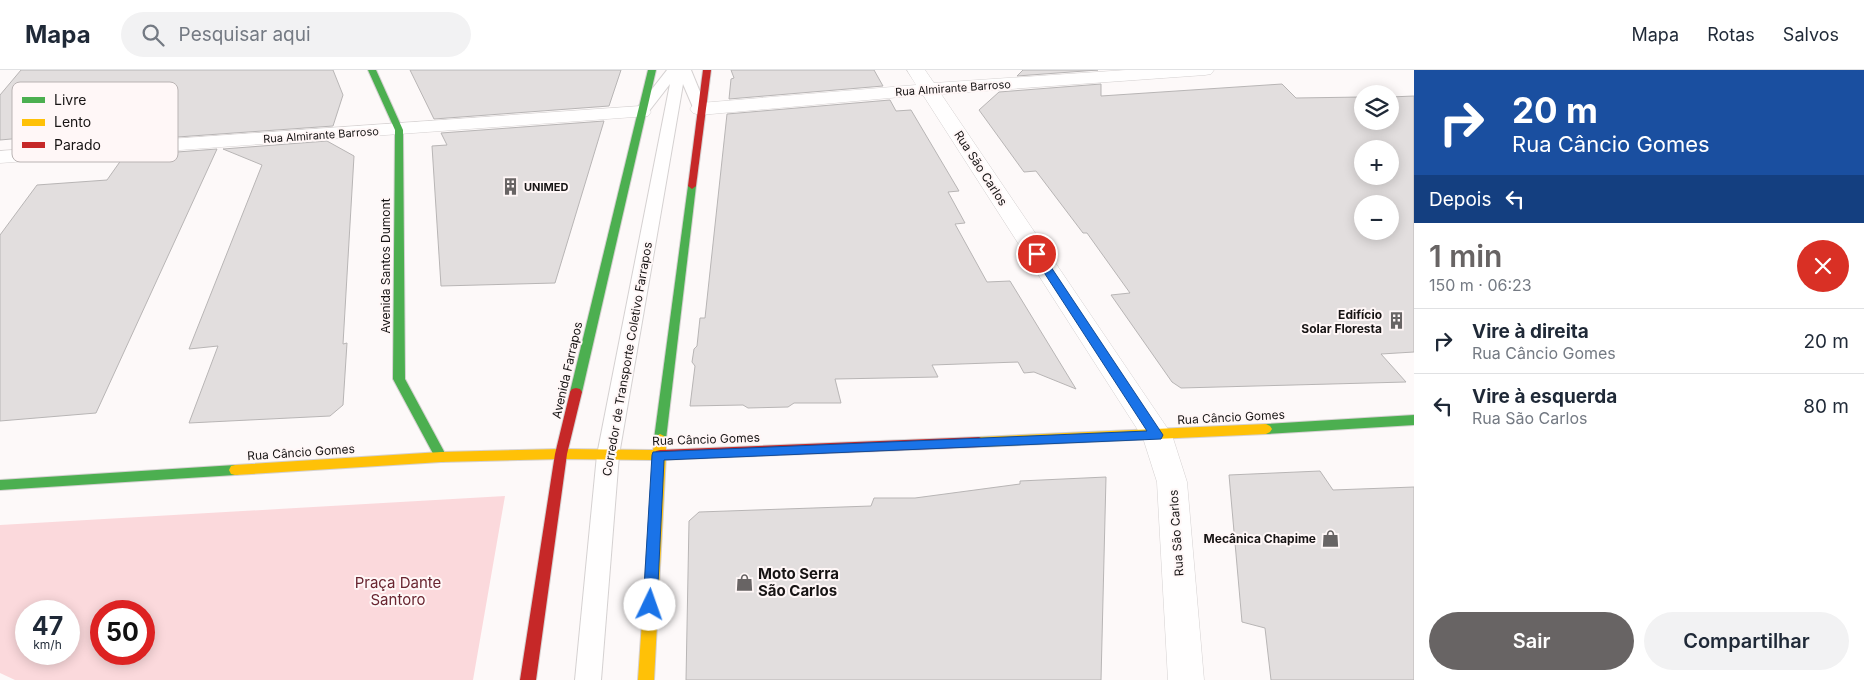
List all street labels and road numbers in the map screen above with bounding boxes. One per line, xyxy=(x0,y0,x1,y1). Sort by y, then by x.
street label: Rua Almirante Barroso xyxy=(895,77,1012,99)
street label: Rua Almirante Barroso xyxy=(263,124,380,146)
street label: Rua São Carlos xyxy=(951,128,1011,208)
street label: Avenida Santos Dumont xyxy=(378,198,393,334)
street label: Corredor de Transporte Coletivo Farrapos xyxy=(599,241,655,477)
street label: Avenida Farrapos xyxy=(549,320,585,420)
street label: Rua Câncio Gomes xyxy=(1177,407,1285,427)
street label: Rua Câncio Gomes xyxy=(652,430,760,448)
street label: Rua Câncio Gomes xyxy=(247,441,355,463)
street label: Rua São Carlos xyxy=(1165,489,1187,577)

